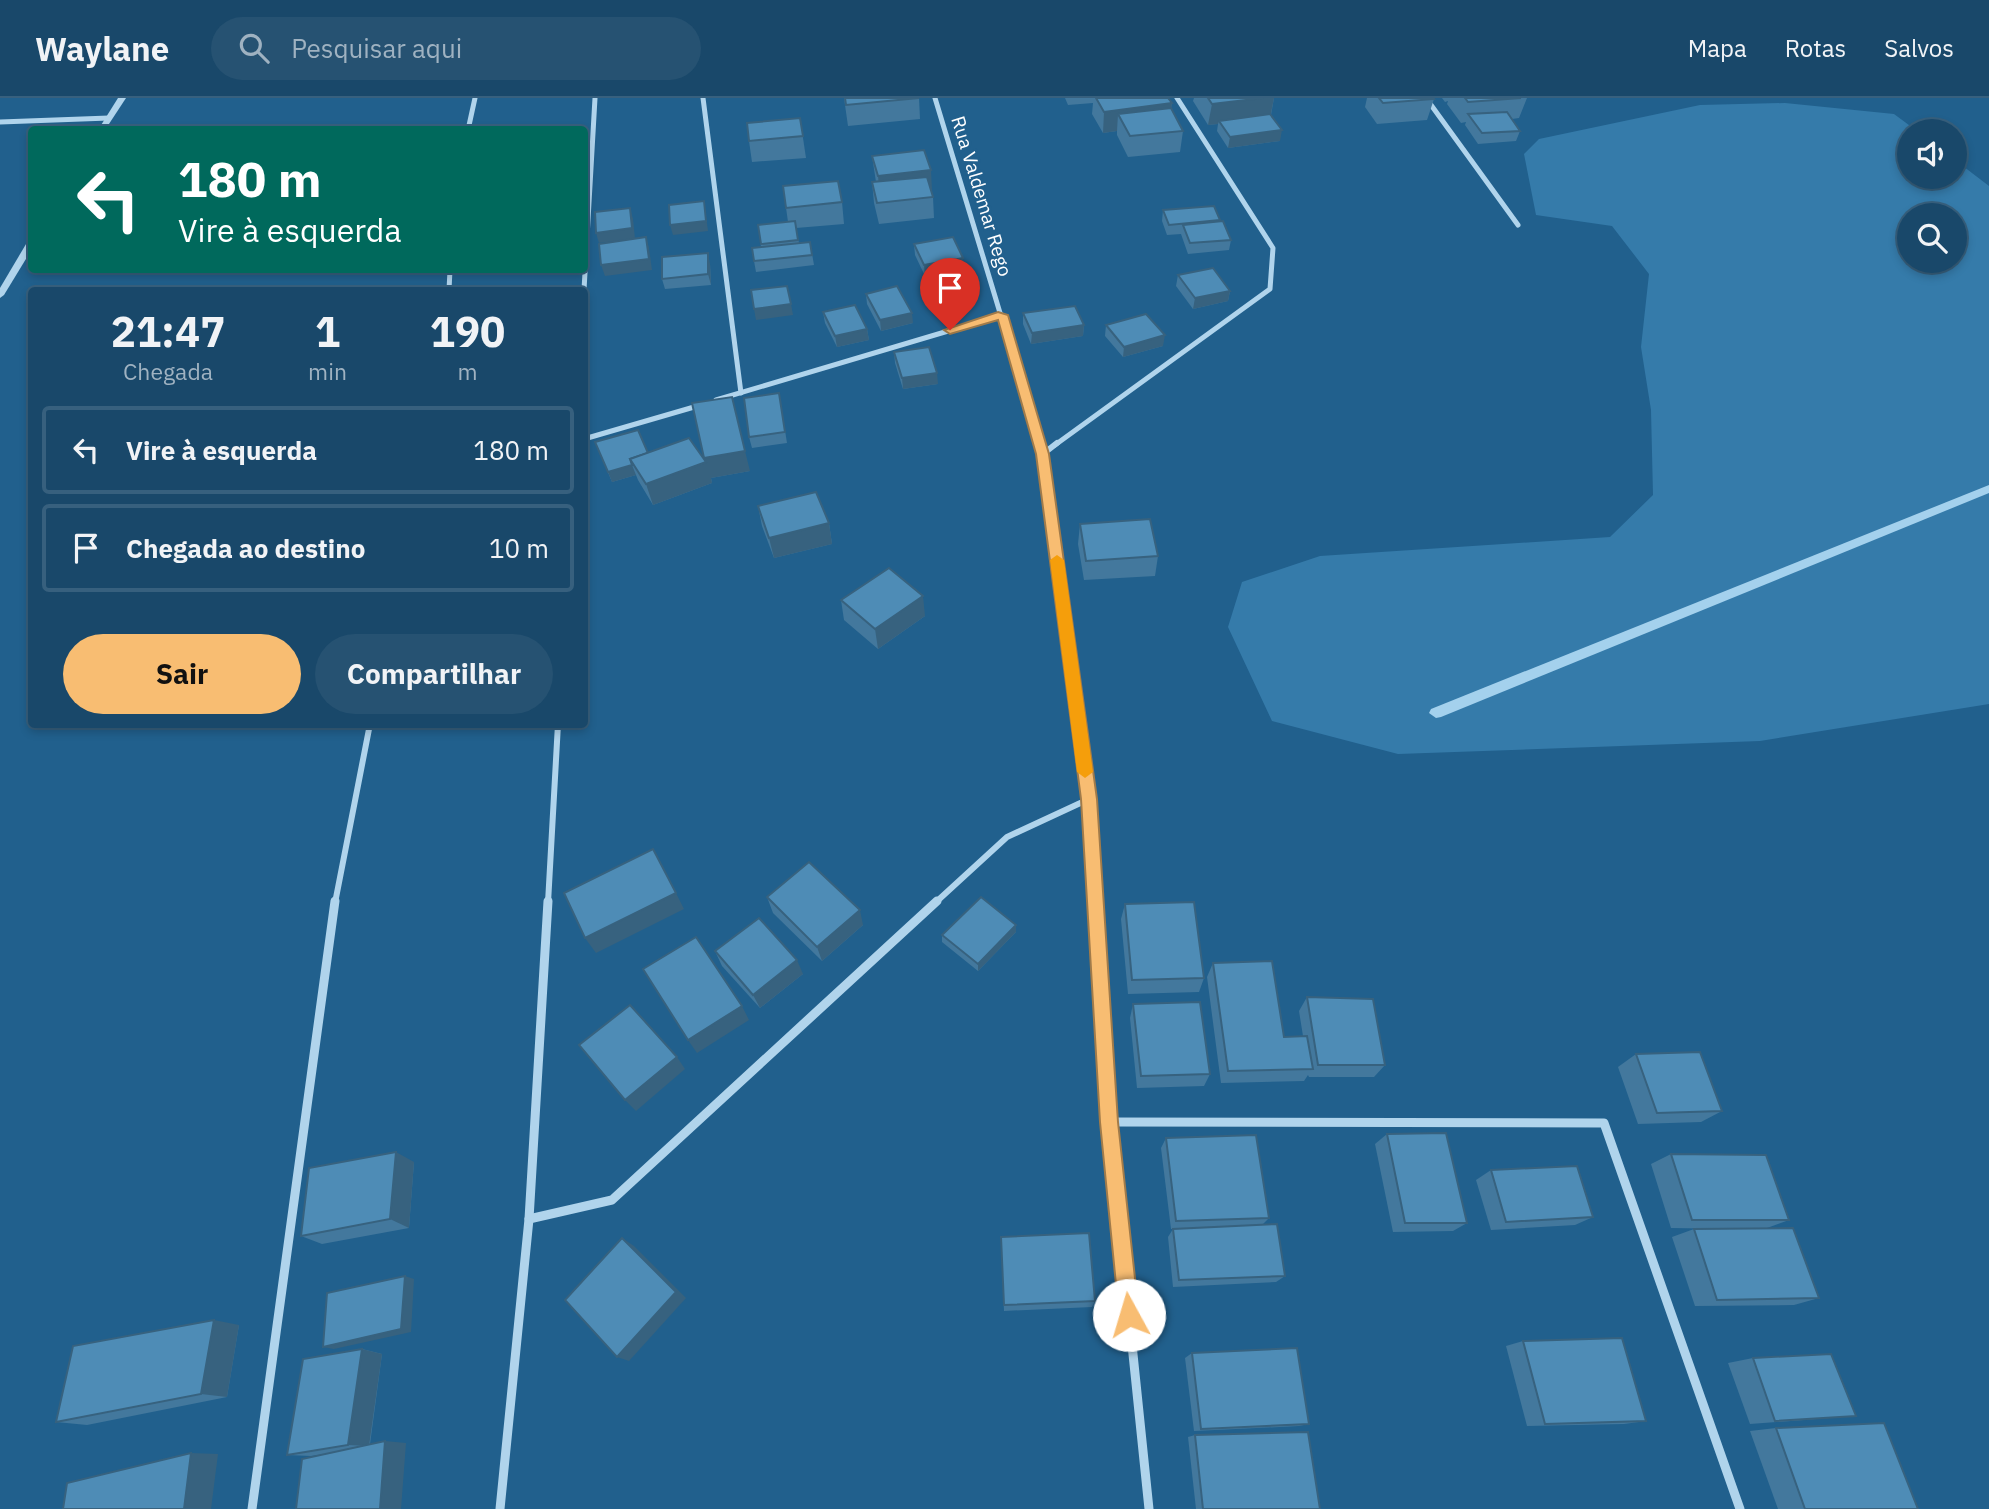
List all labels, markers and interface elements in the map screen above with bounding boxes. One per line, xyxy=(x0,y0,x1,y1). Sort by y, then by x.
search box xyxy=(211,17,701,80)
text: Waylane xyxy=(35,27,169,70)
icon: search xyxy=(235,29,273,67)
text: Pesquisar aqui xyxy=(291,31,462,65)
text: Mapa xyxy=(1688,32,1747,64)
text: Rotas xyxy=(1785,32,1846,64)
text: Salvos xyxy=(1884,32,1954,64)
street label: Rua Valdemar Rego xyxy=(946,113,1018,279)
map controls xyxy=(1897,119,1967,273)
button: sound xyxy=(1897,119,1967,189)
text: 180 m xyxy=(178,147,322,210)
icon: left xyxy=(63,154,154,245)
button: search xyxy=(1897,203,1967,273)
text: Vire à esquerda xyxy=(178,209,402,251)
pin xyxy=(920,258,980,330)
icon: arrive xyxy=(931,269,969,307)
text: 21:47 xyxy=(111,304,225,359)
text: 1 xyxy=(315,304,340,359)
text: 190 xyxy=(430,304,505,359)
text: Chegada xyxy=(123,356,213,386)
text: min xyxy=(308,356,347,386)
text: m xyxy=(457,356,478,386)
icon: left xyxy=(67,431,105,469)
text: Vire à esquerda xyxy=(126,433,317,467)
text: 180 m xyxy=(473,433,549,467)
icon: arrive xyxy=(67,529,105,567)
text: Chegada ao destino xyxy=(126,531,365,565)
text: 10 m xyxy=(489,531,549,565)
button: Sair xyxy=(63,634,301,714)
button: Compartilhar xyxy=(315,634,553,714)
position arrow xyxy=(1092,1278,1166,1352)

